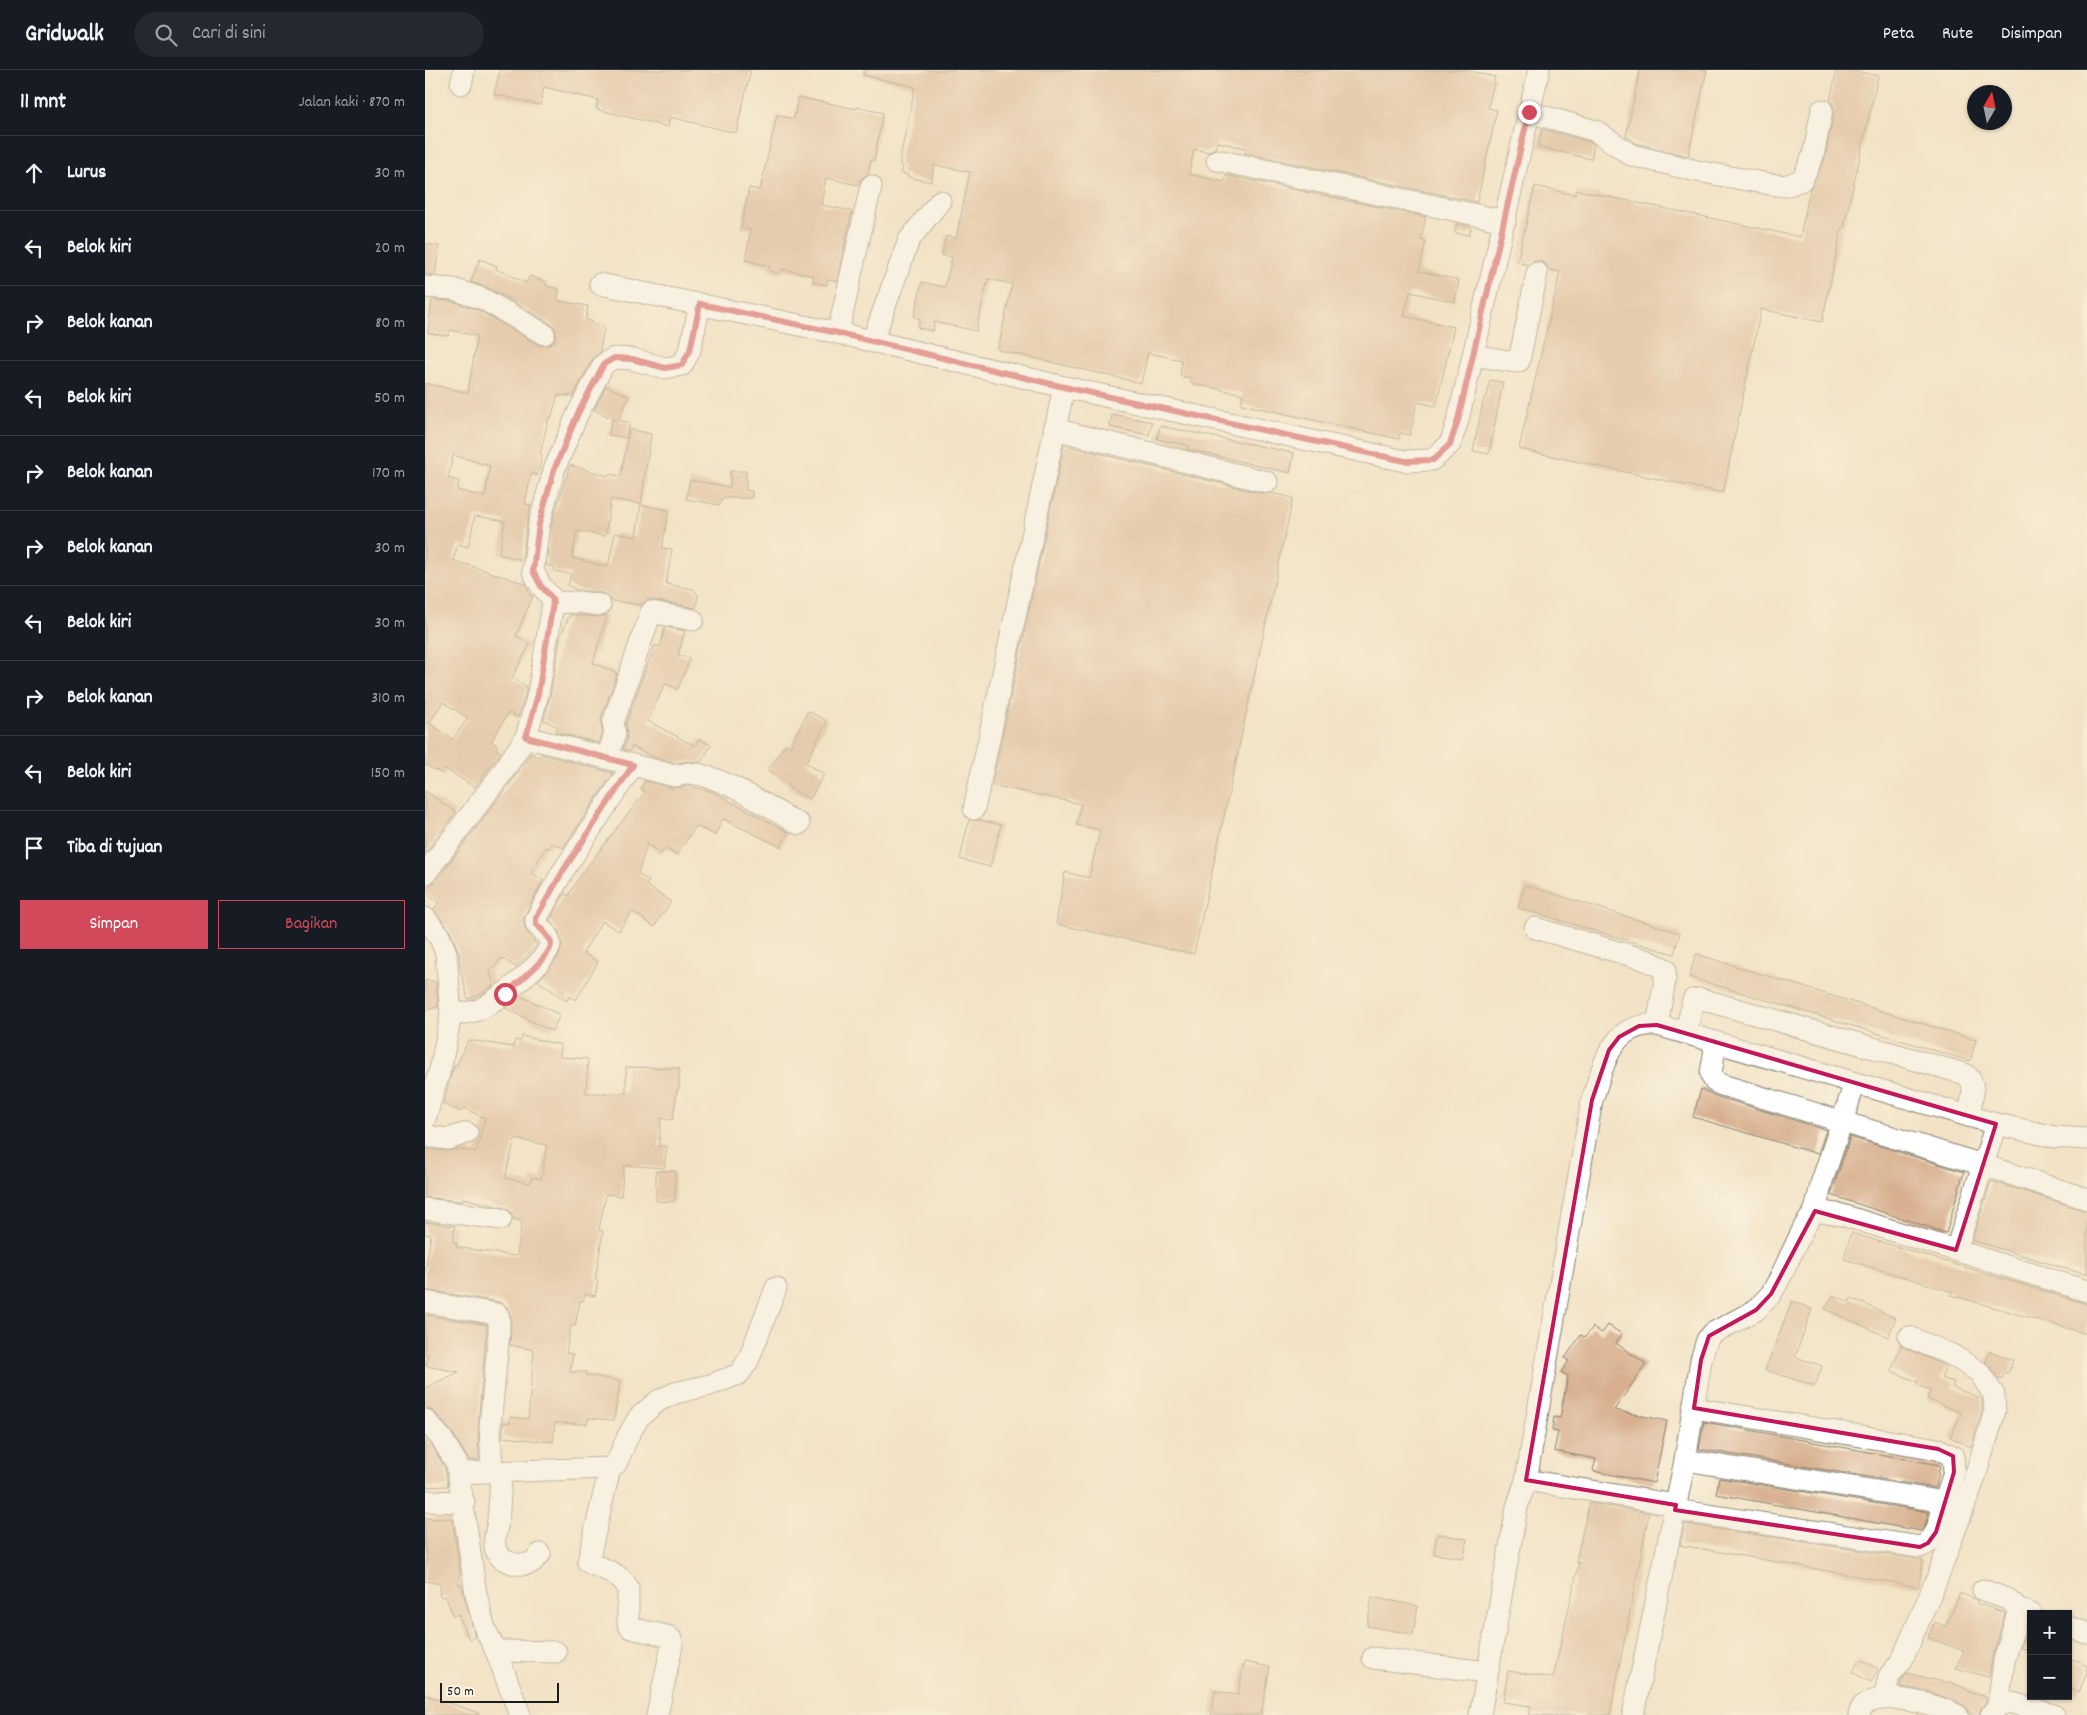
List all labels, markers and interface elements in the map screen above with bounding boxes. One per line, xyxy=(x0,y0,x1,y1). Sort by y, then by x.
search box xyxy=(134,12,484,57)
text: Gridwalk xyxy=(25,18,104,52)
icon: search xyxy=(152,21,180,49)
text: Cari di sini xyxy=(192,21,266,48)
text: Peta xyxy=(1883,22,1914,47)
text: Rute xyxy=(1942,22,1973,47)
text: Disimpan xyxy=(2001,22,2062,47)
north arrow xyxy=(1967,85,2012,130)
text: 11 mnt xyxy=(20,88,66,118)
text: Jalan kaki · 870 m xyxy=(299,91,405,114)
route end xyxy=(1518,101,1541,124)
icon: ahead xyxy=(20,159,48,187)
text: Lurus xyxy=(67,160,106,187)
text: 30 m xyxy=(375,162,405,185)
icon: left xyxy=(20,234,48,262)
text: Belok kiri xyxy=(67,235,131,262)
text: 20 m xyxy=(375,237,405,260)
icon: right xyxy=(20,309,48,337)
text: Belok kanan xyxy=(67,310,153,337)
text: 80 m xyxy=(375,312,405,335)
icon: left xyxy=(20,384,48,412)
text: Belok kiri xyxy=(67,385,131,412)
text: 50 m xyxy=(374,387,405,410)
icon: right xyxy=(20,459,48,487)
text: Belok kanan xyxy=(67,460,153,487)
text: 170 m xyxy=(372,462,405,485)
icon: right xyxy=(20,534,48,562)
text: Belok kanan xyxy=(67,535,153,562)
text: 30 m xyxy=(375,537,405,560)
icon: left xyxy=(20,609,48,637)
text: Belok kiri xyxy=(67,610,131,637)
text: 30 m xyxy=(375,612,405,635)
icon: right xyxy=(20,684,48,712)
text: Belok kanan xyxy=(67,685,153,712)
text: 310 m xyxy=(371,687,405,710)
icon: left xyxy=(20,759,48,787)
text: Belok kiri xyxy=(67,760,131,787)
text: 150 m xyxy=(371,762,405,785)
icon: arrive xyxy=(20,834,48,862)
text: Tiba di tujuan xyxy=(67,835,162,862)
button: Simpan xyxy=(20,900,208,949)
button: Bagikan xyxy=(218,900,405,949)
route start xyxy=(494,983,517,1006)
map controls xyxy=(2027,1610,2072,1700)
button: + xyxy=(2027,1610,2072,1655)
button: − xyxy=(2027,1655,2072,1700)
scale bar xyxy=(440,1680,559,1703)
text: 50 m xyxy=(447,1682,474,1702)

